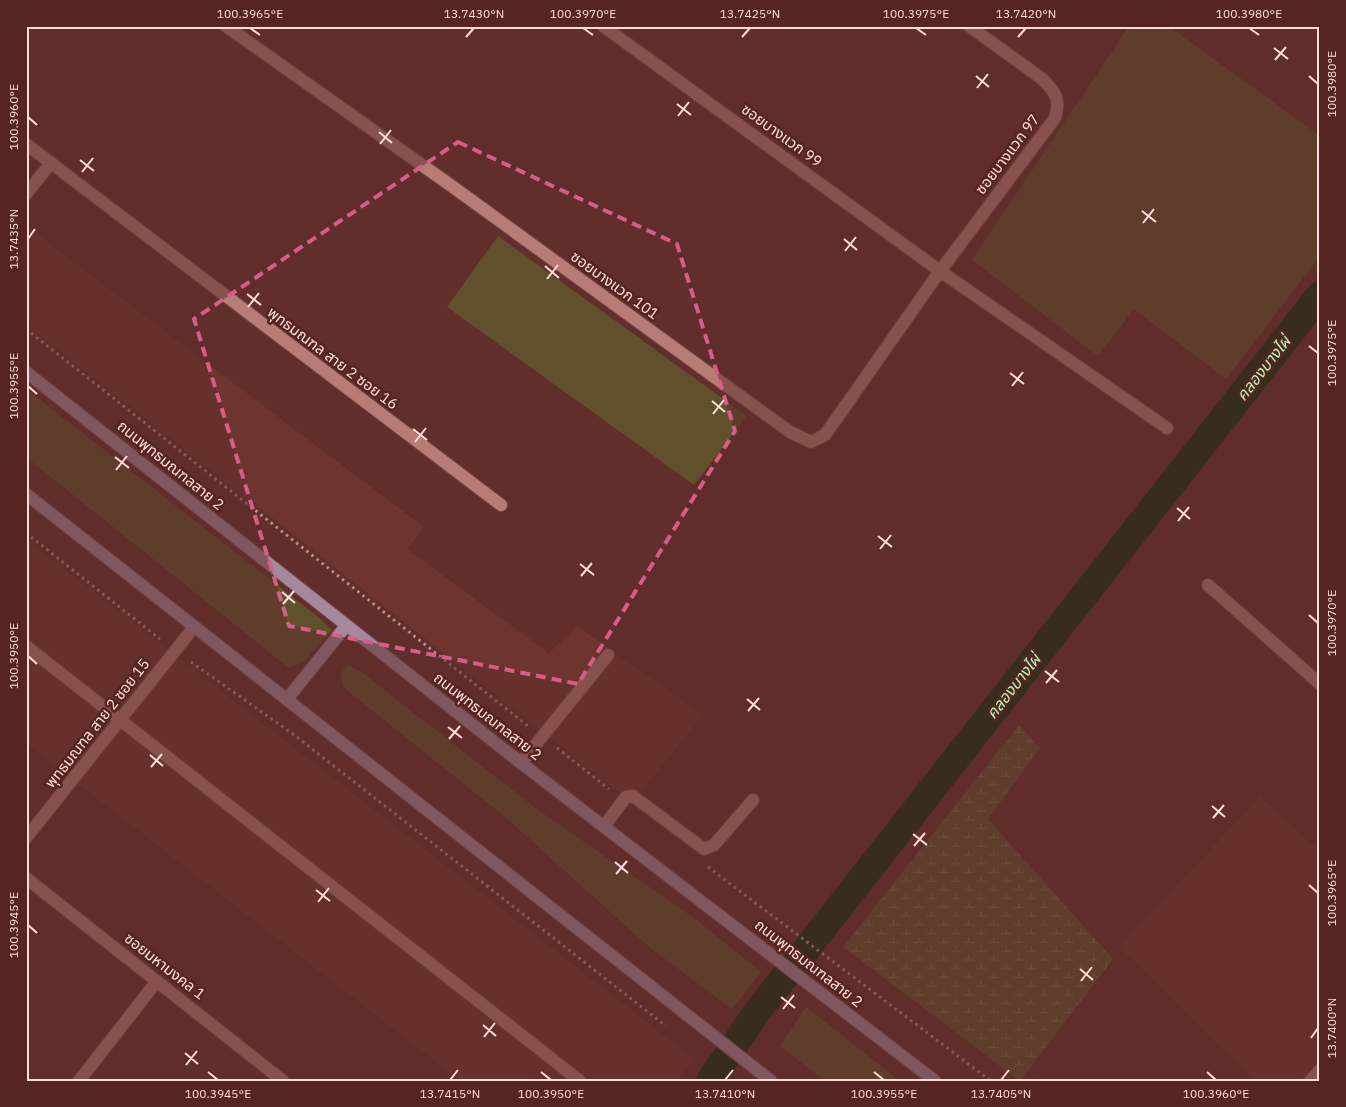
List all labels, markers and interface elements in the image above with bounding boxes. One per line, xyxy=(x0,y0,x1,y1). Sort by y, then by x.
text: 100.3965°E xyxy=(217,6,283,21)
text: 13.7430°N xyxy=(444,6,504,21)
text: 100.3970°E xyxy=(550,6,616,21)
text: 13.7425°N xyxy=(720,6,780,21)
text: 100.3975°E xyxy=(883,6,949,21)
text: 13.7420°N xyxy=(996,6,1056,21)
text: 100.3980°E xyxy=(1216,6,1282,21)
text: 100.3980°E xyxy=(1324,51,1339,117)
text: 100.3960°E xyxy=(6,84,21,150)
street label: ซอยบางแวก 99 xyxy=(738,99,826,171)
street label: ซอยบางแวก 97 xyxy=(971,110,1043,198)
text: 13.7435°N xyxy=(6,209,21,269)
street label: ซอยบางแวก 101 xyxy=(567,247,663,323)
street label: พุทธมณฑล สาย 2 ซอย 16 xyxy=(264,303,402,413)
text: 100.3975°E xyxy=(1324,320,1339,386)
water label: คลองบางไผ่ xyxy=(1231,330,1296,404)
text: 100.3955°E xyxy=(6,353,21,419)
street label: ถนนพุทธมณฑลสาย 2 xyxy=(114,416,228,514)
text: 100.3970°E xyxy=(1324,590,1339,656)
text: 100.3950°E xyxy=(6,623,21,689)
water label: คลองบางไผ่ xyxy=(981,648,1046,722)
street label: พุทธมณฑล สาย 2 ซอย 15 xyxy=(41,654,153,792)
street label: ถนนพุทธมณฑลสาย 2 xyxy=(430,668,546,764)
text: 100.3965°E xyxy=(1324,860,1339,926)
text: 100.3945°E xyxy=(6,892,21,958)
street label: ถนนพุทธมณฑลสาย 2 xyxy=(751,915,867,1011)
street label: ซอยมหามงคล 1 xyxy=(121,928,209,1004)
text: 13.7400°N xyxy=(1324,998,1339,1058)
text: 100.3945°E xyxy=(185,1086,251,1101)
text: 13.7415°N xyxy=(420,1086,480,1101)
text: 100.3950°E xyxy=(518,1086,584,1101)
text: 13.7410°N xyxy=(695,1086,755,1101)
text: 100.3955°E xyxy=(851,1086,917,1101)
text: 13.7405°N xyxy=(971,1086,1031,1101)
text: 100.3960°E xyxy=(1183,1086,1249,1101)

